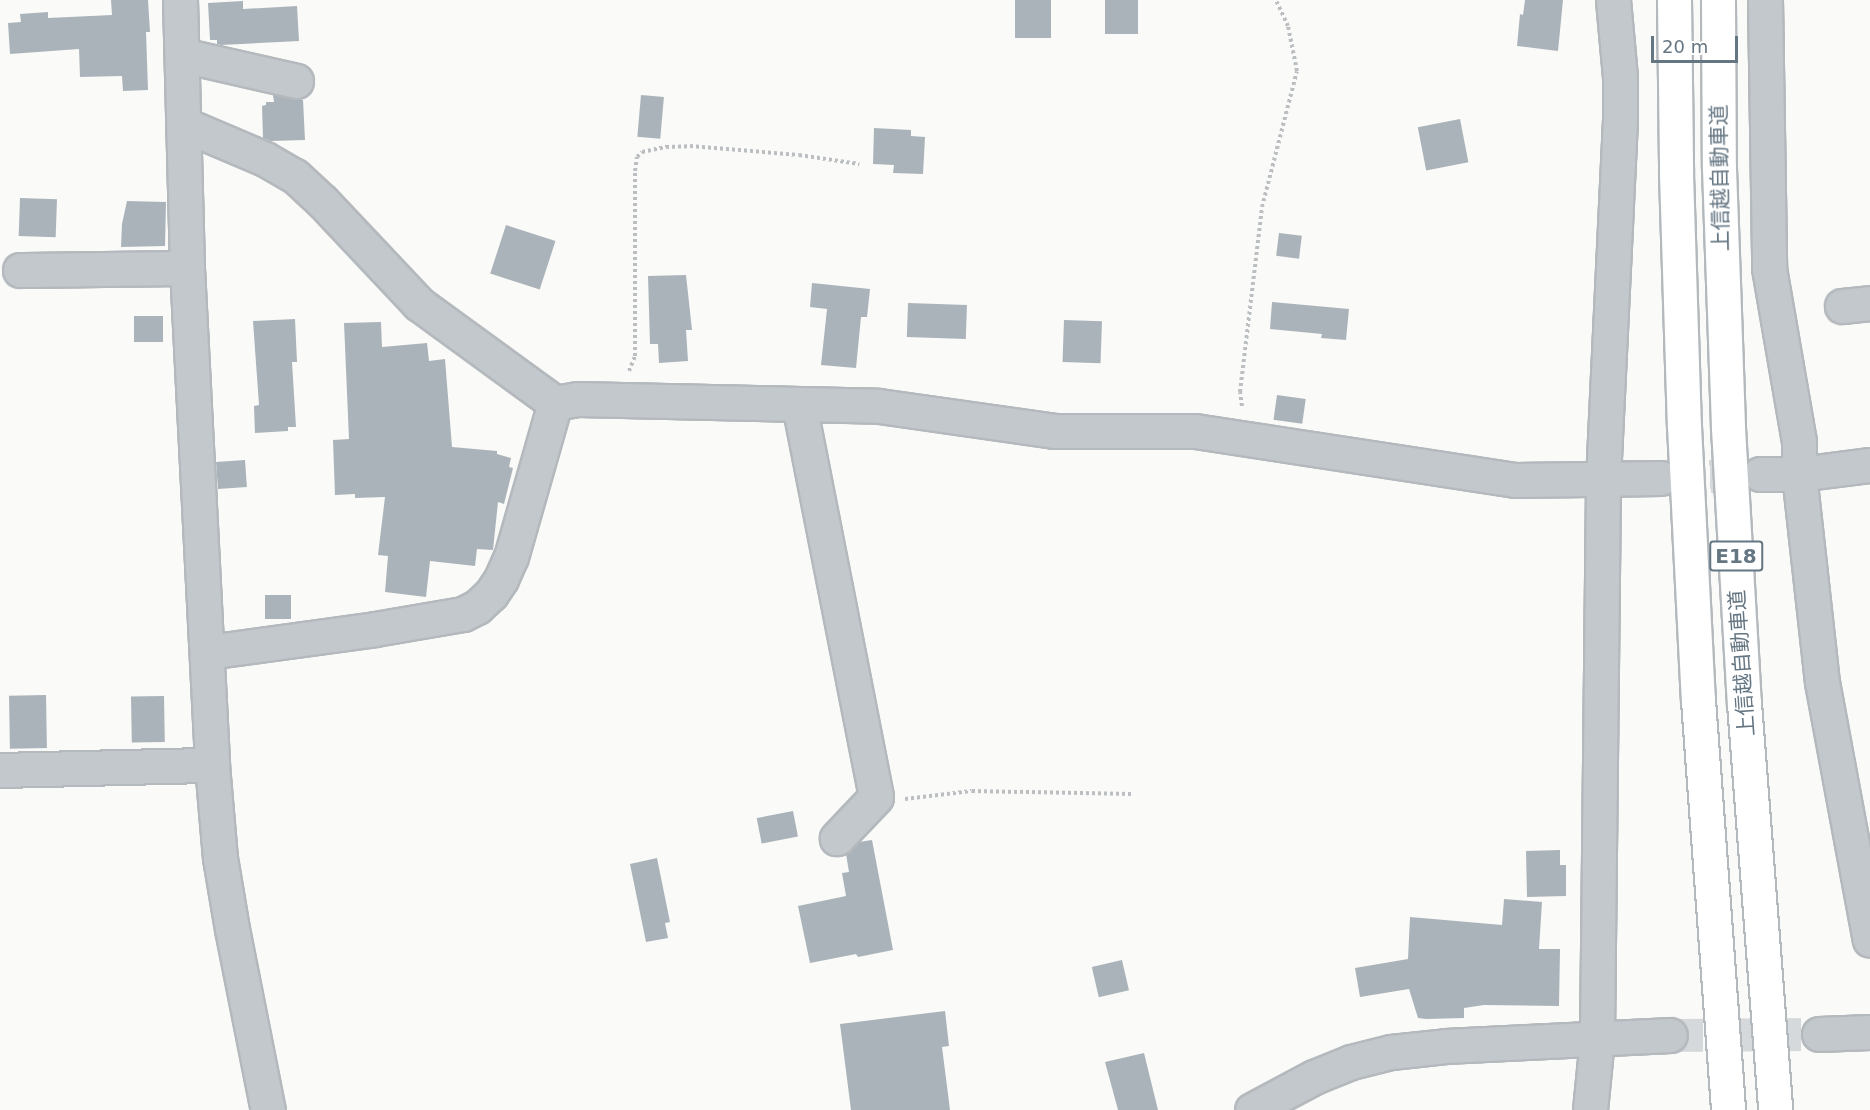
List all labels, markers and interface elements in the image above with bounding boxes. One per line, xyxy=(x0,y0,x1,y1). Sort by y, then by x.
scale bar xyxy=(1654,24,1741,62)
text: 20 m xyxy=(1662,36,1708,57)
street label: 上信越自動車道 xyxy=(1706,104,1734,252)
road number: E18 xyxy=(1709,539,1763,573)
street label: 上信越自動車道 xyxy=(1724,589,1760,737)

